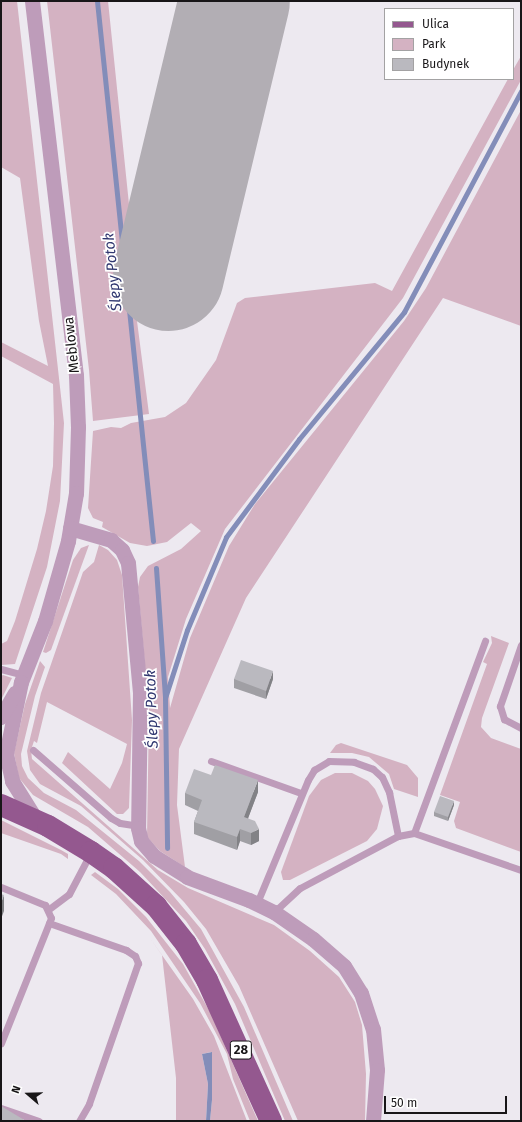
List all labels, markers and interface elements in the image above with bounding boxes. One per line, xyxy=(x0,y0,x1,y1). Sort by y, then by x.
legend xyxy=(384,8,514,80)
text: Ulica xyxy=(422,17,449,31)
text: Park xyxy=(422,37,446,51)
text: Budynek xyxy=(422,57,469,71)
water label: Ślepy Potok xyxy=(100,232,126,312)
street label: Meblowa xyxy=(61,316,83,374)
water label: Ślepy Potok xyxy=(142,669,162,749)
road number: 28 xyxy=(229,1039,253,1061)
north arrow xyxy=(8,1074,48,1114)
text: N xyxy=(9,1084,24,1095)
scale bar xyxy=(386,1088,509,1114)
text: 50 m xyxy=(391,1096,417,1110)

